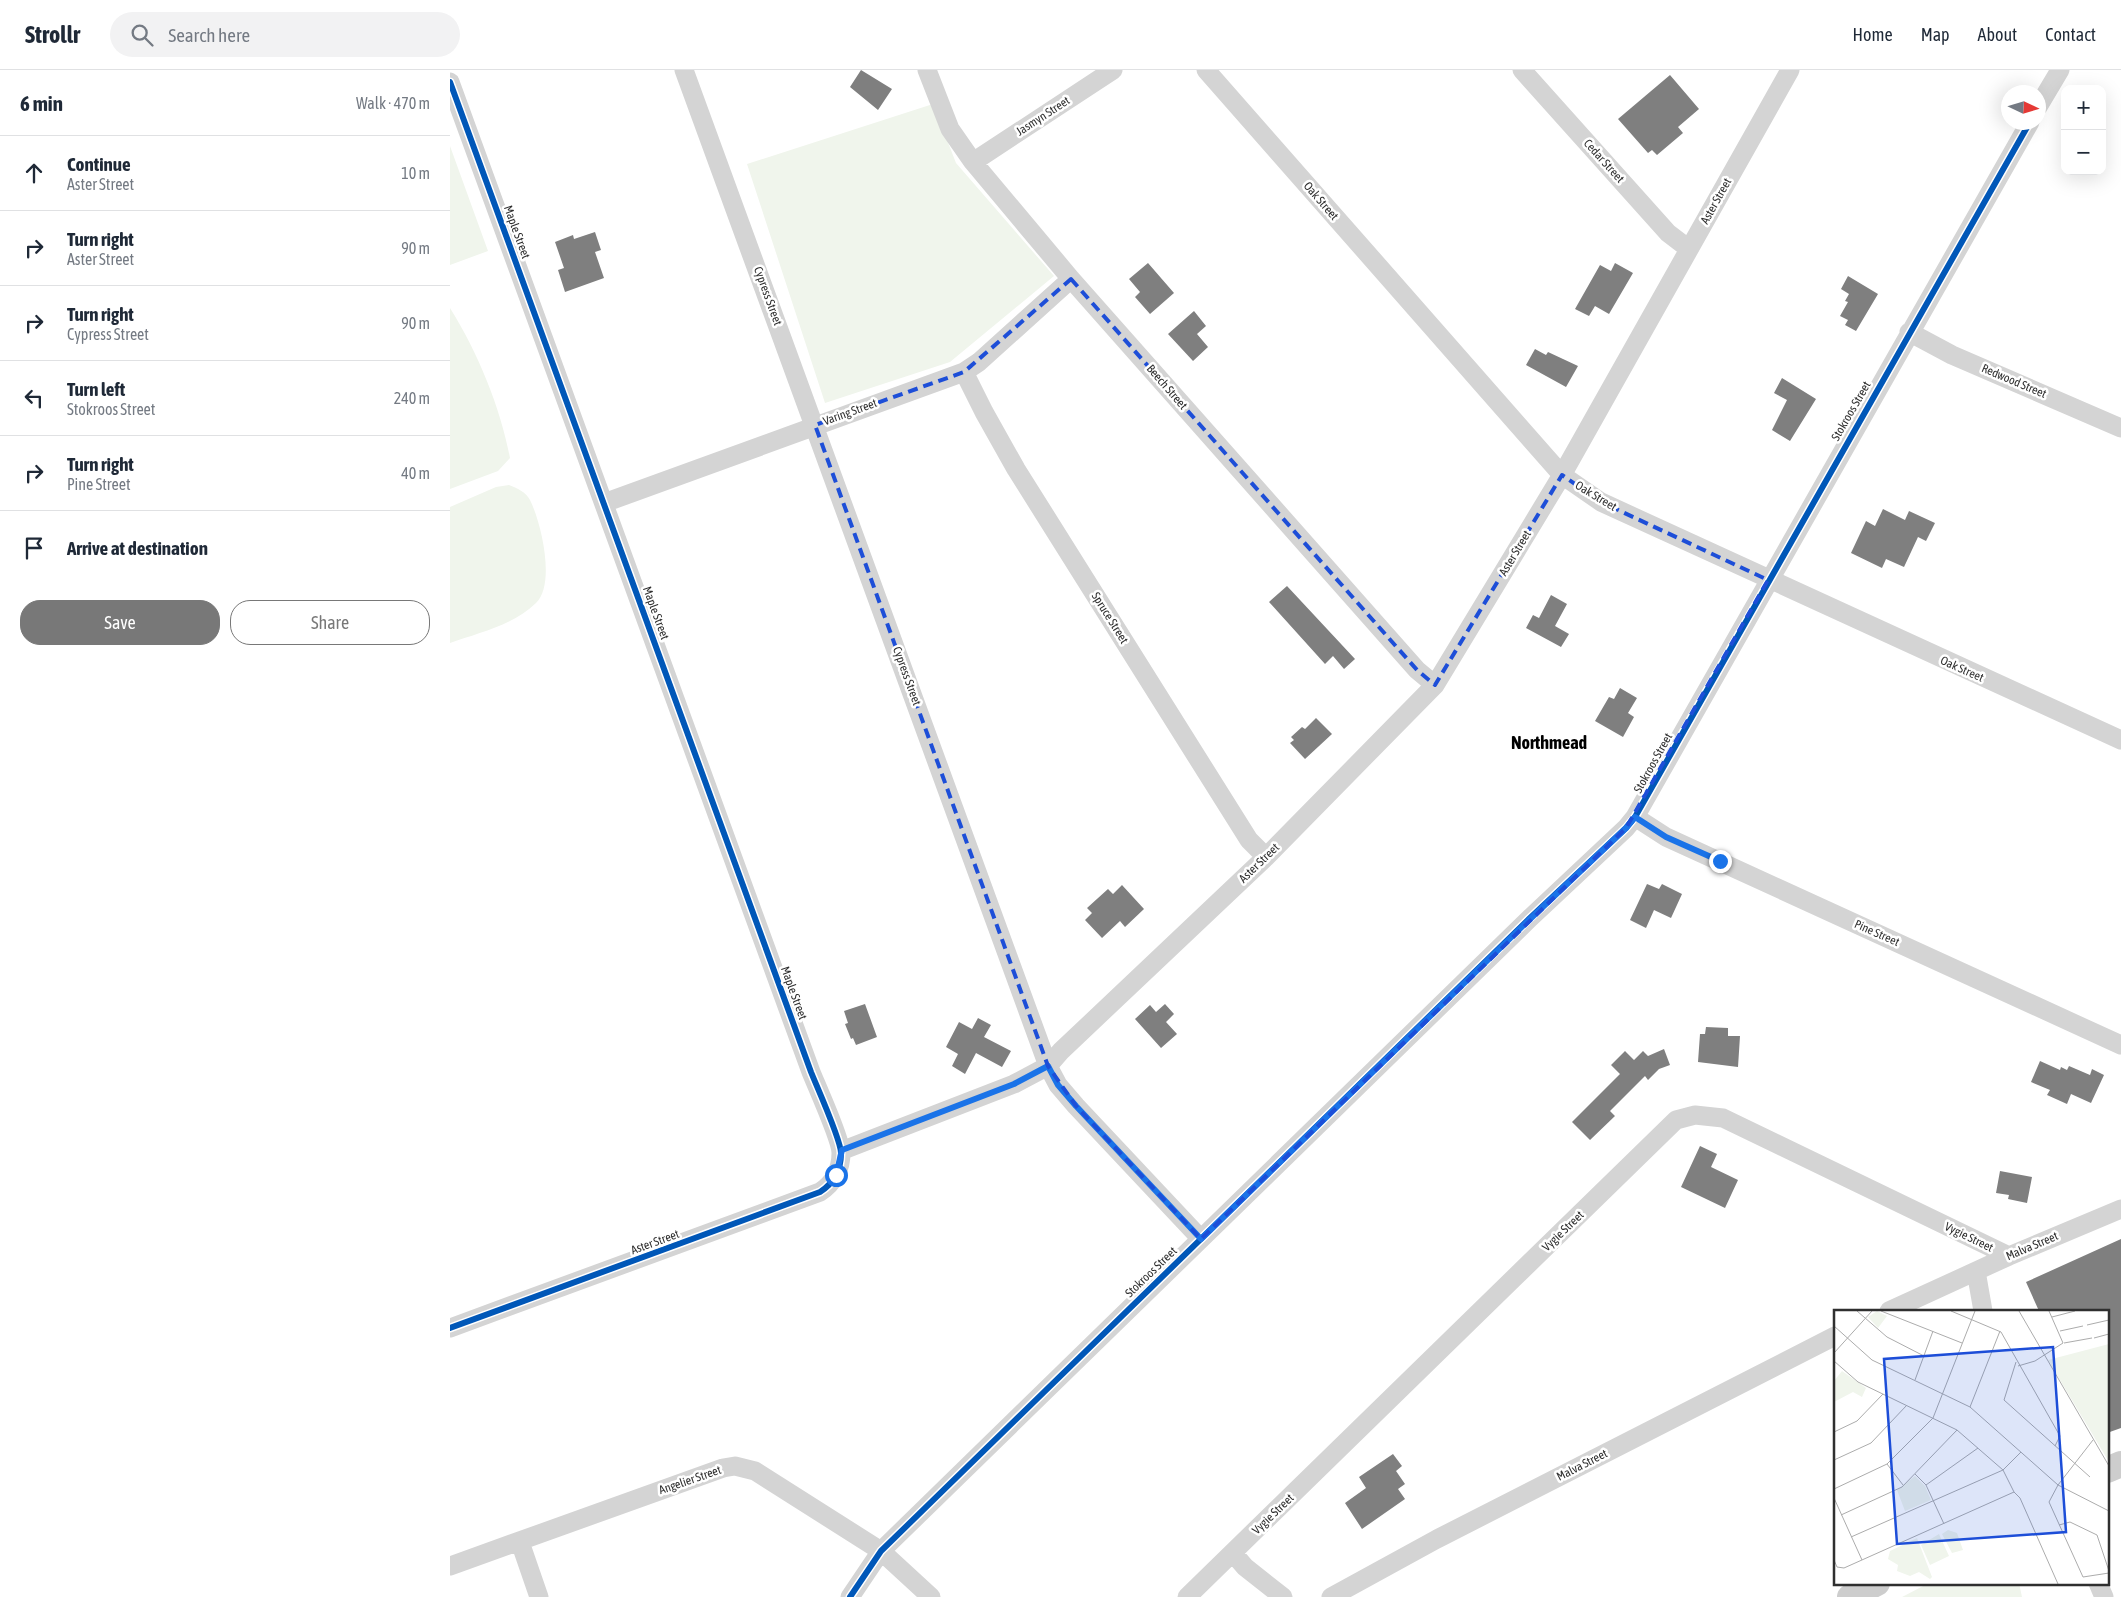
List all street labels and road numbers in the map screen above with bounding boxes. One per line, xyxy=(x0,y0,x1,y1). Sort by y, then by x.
street label: Jasmyn Street xyxy=(1014,93,1073,138)
street label: Cedar Street xyxy=(1581,136,1627,186)
street label: Aster Street xyxy=(1698,175,1735,226)
street label: Oak Street xyxy=(1301,179,1342,223)
street label: Maple Street xyxy=(501,203,533,261)
street label: Cypress Street xyxy=(751,265,785,328)
street label: Redwood Street xyxy=(1979,361,2049,401)
street label: Beech Street xyxy=(1144,362,1191,413)
street label: Stokroos Street xyxy=(1828,378,1874,443)
street label: Varing Street xyxy=(821,396,879,428)
street label: Oak Street xyxy=(1573,478,1620,514)
street label: Aster Street xyxy=(1496,527,1534,578)
street label: Maple Street xyxy=(640,584,672,642)
street label: Spruce Street xyxy=(1089,590,1132,647)
street label: Cypress Street xyxy=(890,645,924,708)
street label: Oak Street xyxy=(1938,653,1986,685)
street label: Stokroos Street xyxy=(1631,730,1675,795)
street label: Aster Street xyxy=(1236,840,1282,886)
street label: Pine Street xyxy=(1852,917,1902,949)
street label: Maple Street xyxy=(778,964,810,1022)
street label: Vygie Street xyxy=(1539,1207,1587,1254)
street label: Vygie Street xyxy=(1942,1219,1996,1255)
street label: Aster Street xyxy=(629,1227,682,1257)
street label: Malva Street xyxy=(2004,1229,2061,1263)
street label: Stokroos Street xyxy=(1122,1244,1180,1300)
street label: Malva Street xyxy=(1554,1446,1610,1484)
street label: Angelier Street xyxy=(657,1463,724,1497)
street label: Vygie Street xyxy=(1249,1490,1297,1537)

